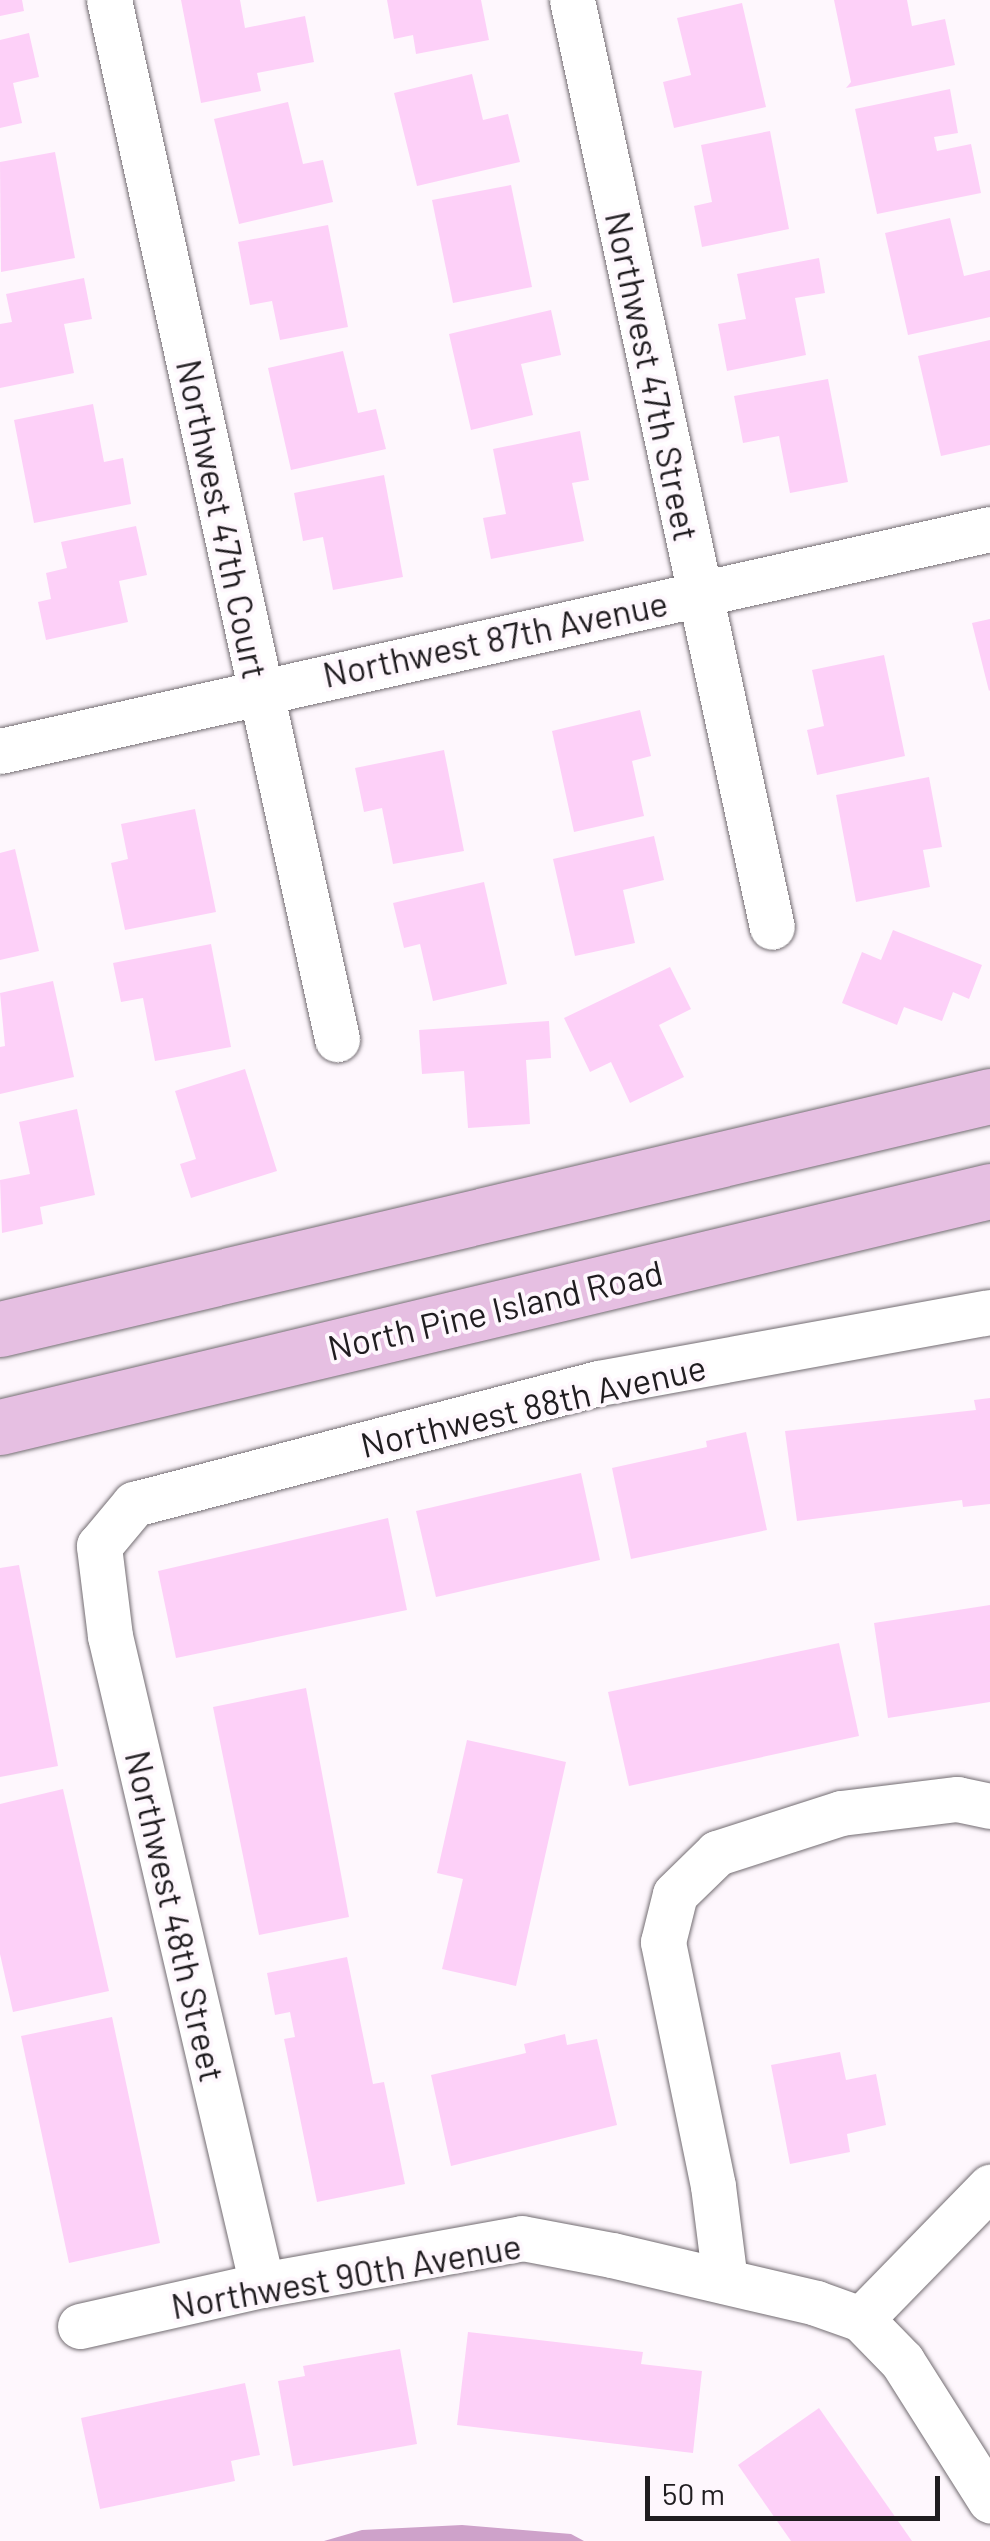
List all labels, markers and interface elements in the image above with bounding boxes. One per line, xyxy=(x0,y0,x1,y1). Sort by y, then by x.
street label: Northwest 47th Street xyxy=(598,207,708,545)
street label: Northwest 47th Court xyxy=(169,356,277,682)
street label: Northwest 87th Avenue xyxy=(319,581,671,695)
street label: North Pine Island Road xyxy=(323,1250,667,1368)
street label: Northwest 88th Avenue xyxy=(356,1345,710,1465)
street label: Northwest 48th Street xyxy=(117,1746,235,2086)
street label: Northwest 90th Avenue xyxy=(168,2224,524,2326)
scale bar xyxy=(650,2456,945,2518)
text: 50 m xyxy=(662,2475,725,2511)

